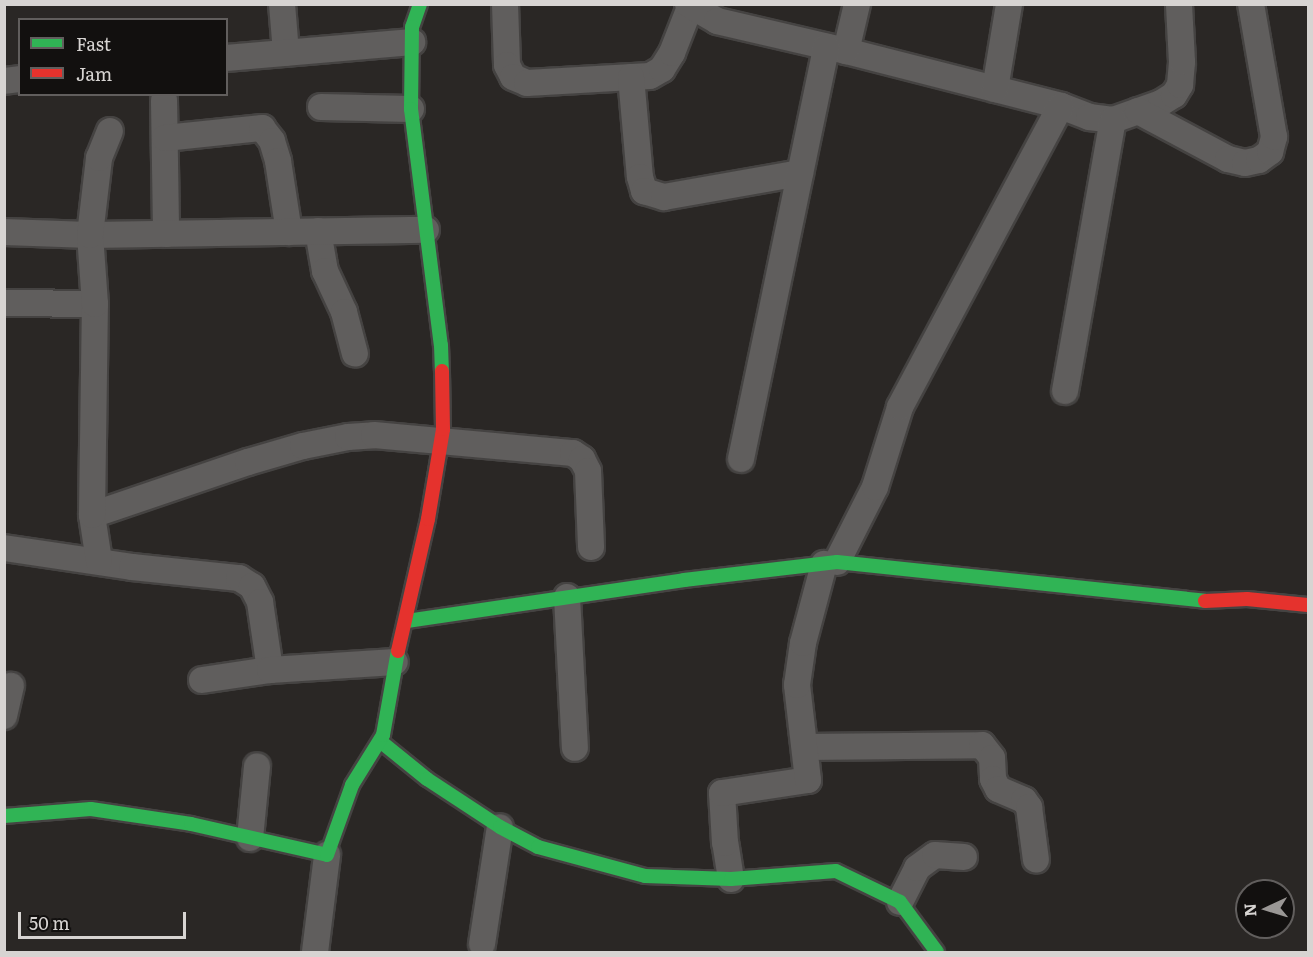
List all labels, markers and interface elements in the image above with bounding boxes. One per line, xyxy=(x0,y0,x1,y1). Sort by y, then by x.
legend xyxy=(18,18,228,96)
text: Fast xyxy=(76,30,111,57)
text: Jam xyxy=(76,60,112,87)
north arrow xyxy=(1235,879,1295,939)
scale bar xyxy=(21,900,189,938)
text: N xyxy=(1237,903,1261,918)
text: 50 m xyxy=(29,909,70,936)

